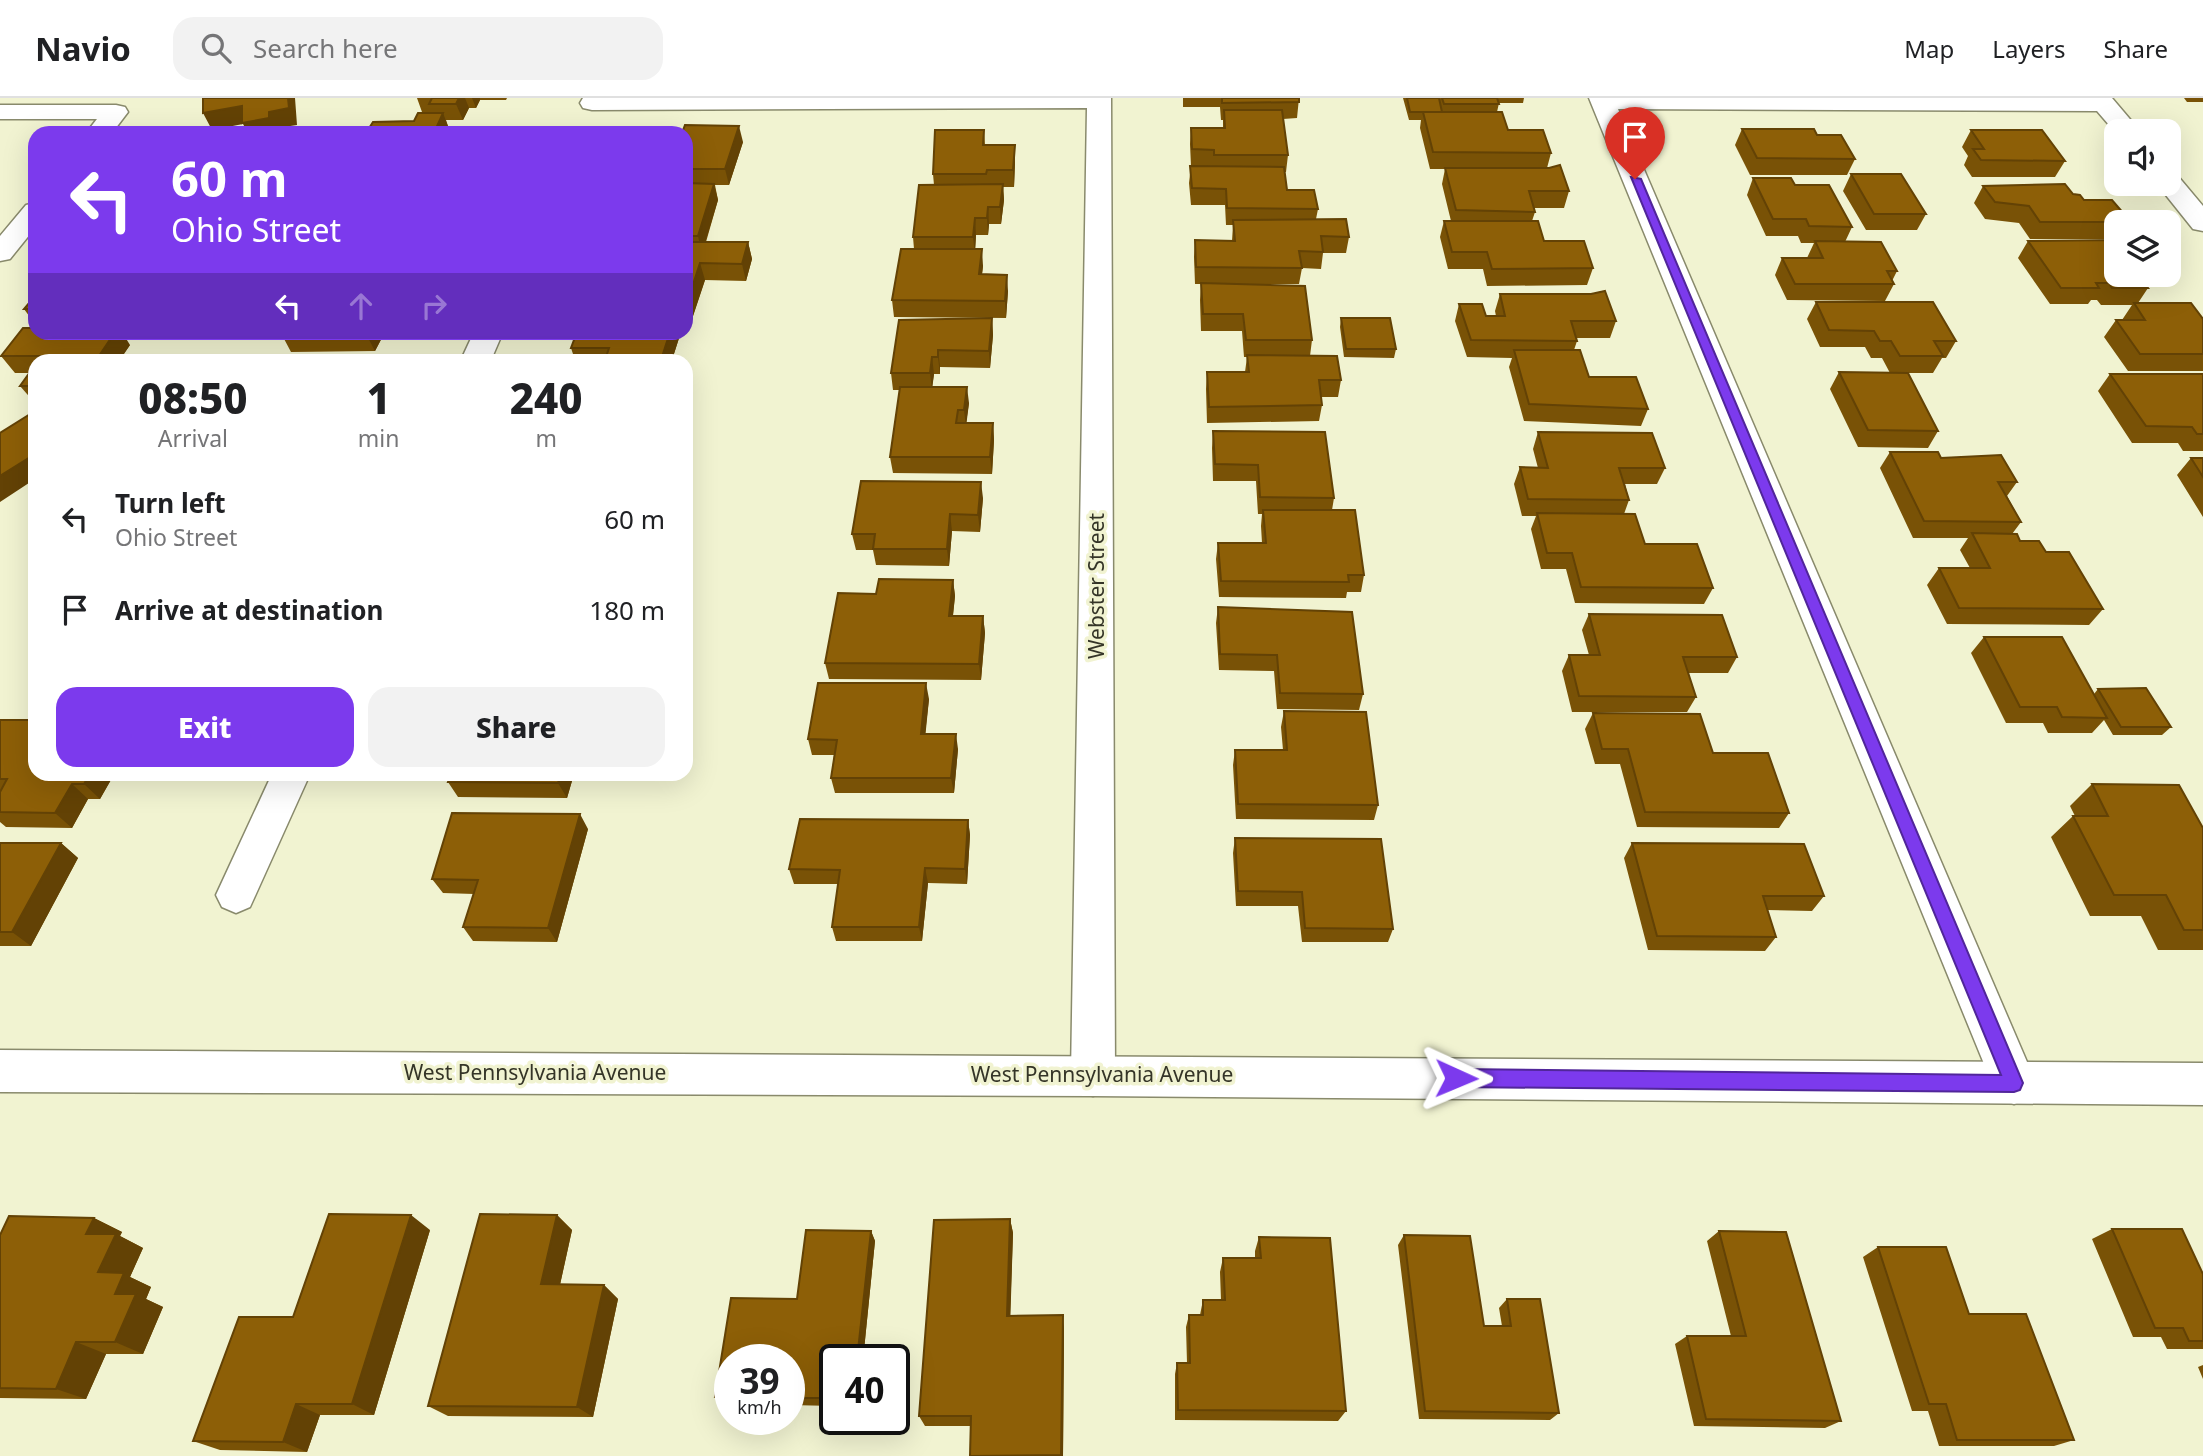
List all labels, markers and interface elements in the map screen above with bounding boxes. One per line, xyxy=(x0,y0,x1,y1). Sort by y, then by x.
search box xyxy=(173,17,663,80)
text: Navio xyxy=(35,26,131,71)
icon: search xyxy=(197,29,235,67)
text: Search here xyxy=(253,30,398,66)
text: Map xyxy=(1904,32,1954,65)
text: Layers xyxy=(1992,32,2066,65)
text: Share xyxy=(2104,32,2168,65)
pin xyxy=(1605,107,1665,179)
icon: arrive xyxy=(1616,118,1654,156)
map controls xyxy=(2104,119,2181,287)
button: sound xyxy=(2104,119,2181,196)
text: 60 m xyxy=(171,145,288,211)
icon: left xyxy=(56,154,147,245)
text: Ohio Street xyxy=(171,208,341,251)
button: layers xyxy=(2104,210,2181,287)
icon: left xyxy=(269,287,307,325)
icon: ahead xyxy=(342,287,380,325)
icon: right xyxy=(415,287,453,325)
text: 08:50 xyxy=(138,369,247,426)
text: 1 xyxy=(366,369,391,426)
text: 240 xyxy=(510,369,583,426)
text: Arrival xyxy=(158,422,228,454)
text: min xyxy=(358,422,399,454)
text: m xyxy=(535,422,557,454)
text: Turn left xyxy=(115,485,226,521)
icon: left xyxy=(56,500,94,538)
text: 60 m xyxy=(604,501,665,537)
street label: Webster Street xyxy=(1082,513,1110,659)
text: Ohio Street xyxy=(115,521,237,553)
icon: arrive xyxy=(56,591,94,629)
text: Arrive at destination xyxy=(115,592,384,628)
text: 180 m xyxy=(589,592,665,628)
button: Exit xyxy=(56,687,354,767)
button: Share xyxy=(368,687,665,767)
position arrow xyxy=(1419,1041,1493,1115)
street label: West Pennsylvania Avenue xyxy=(404,1058,666,1086)
street label: West Pennsylvania Avenue xyxy=(971,1060,1233,1088)
speed limit sign: 40 xyxy=(819,1344,910,1435)
text: 39 xyxy=(739,1357,780,1404)
text: km/h xyxy=(737,1395,782,1419)

